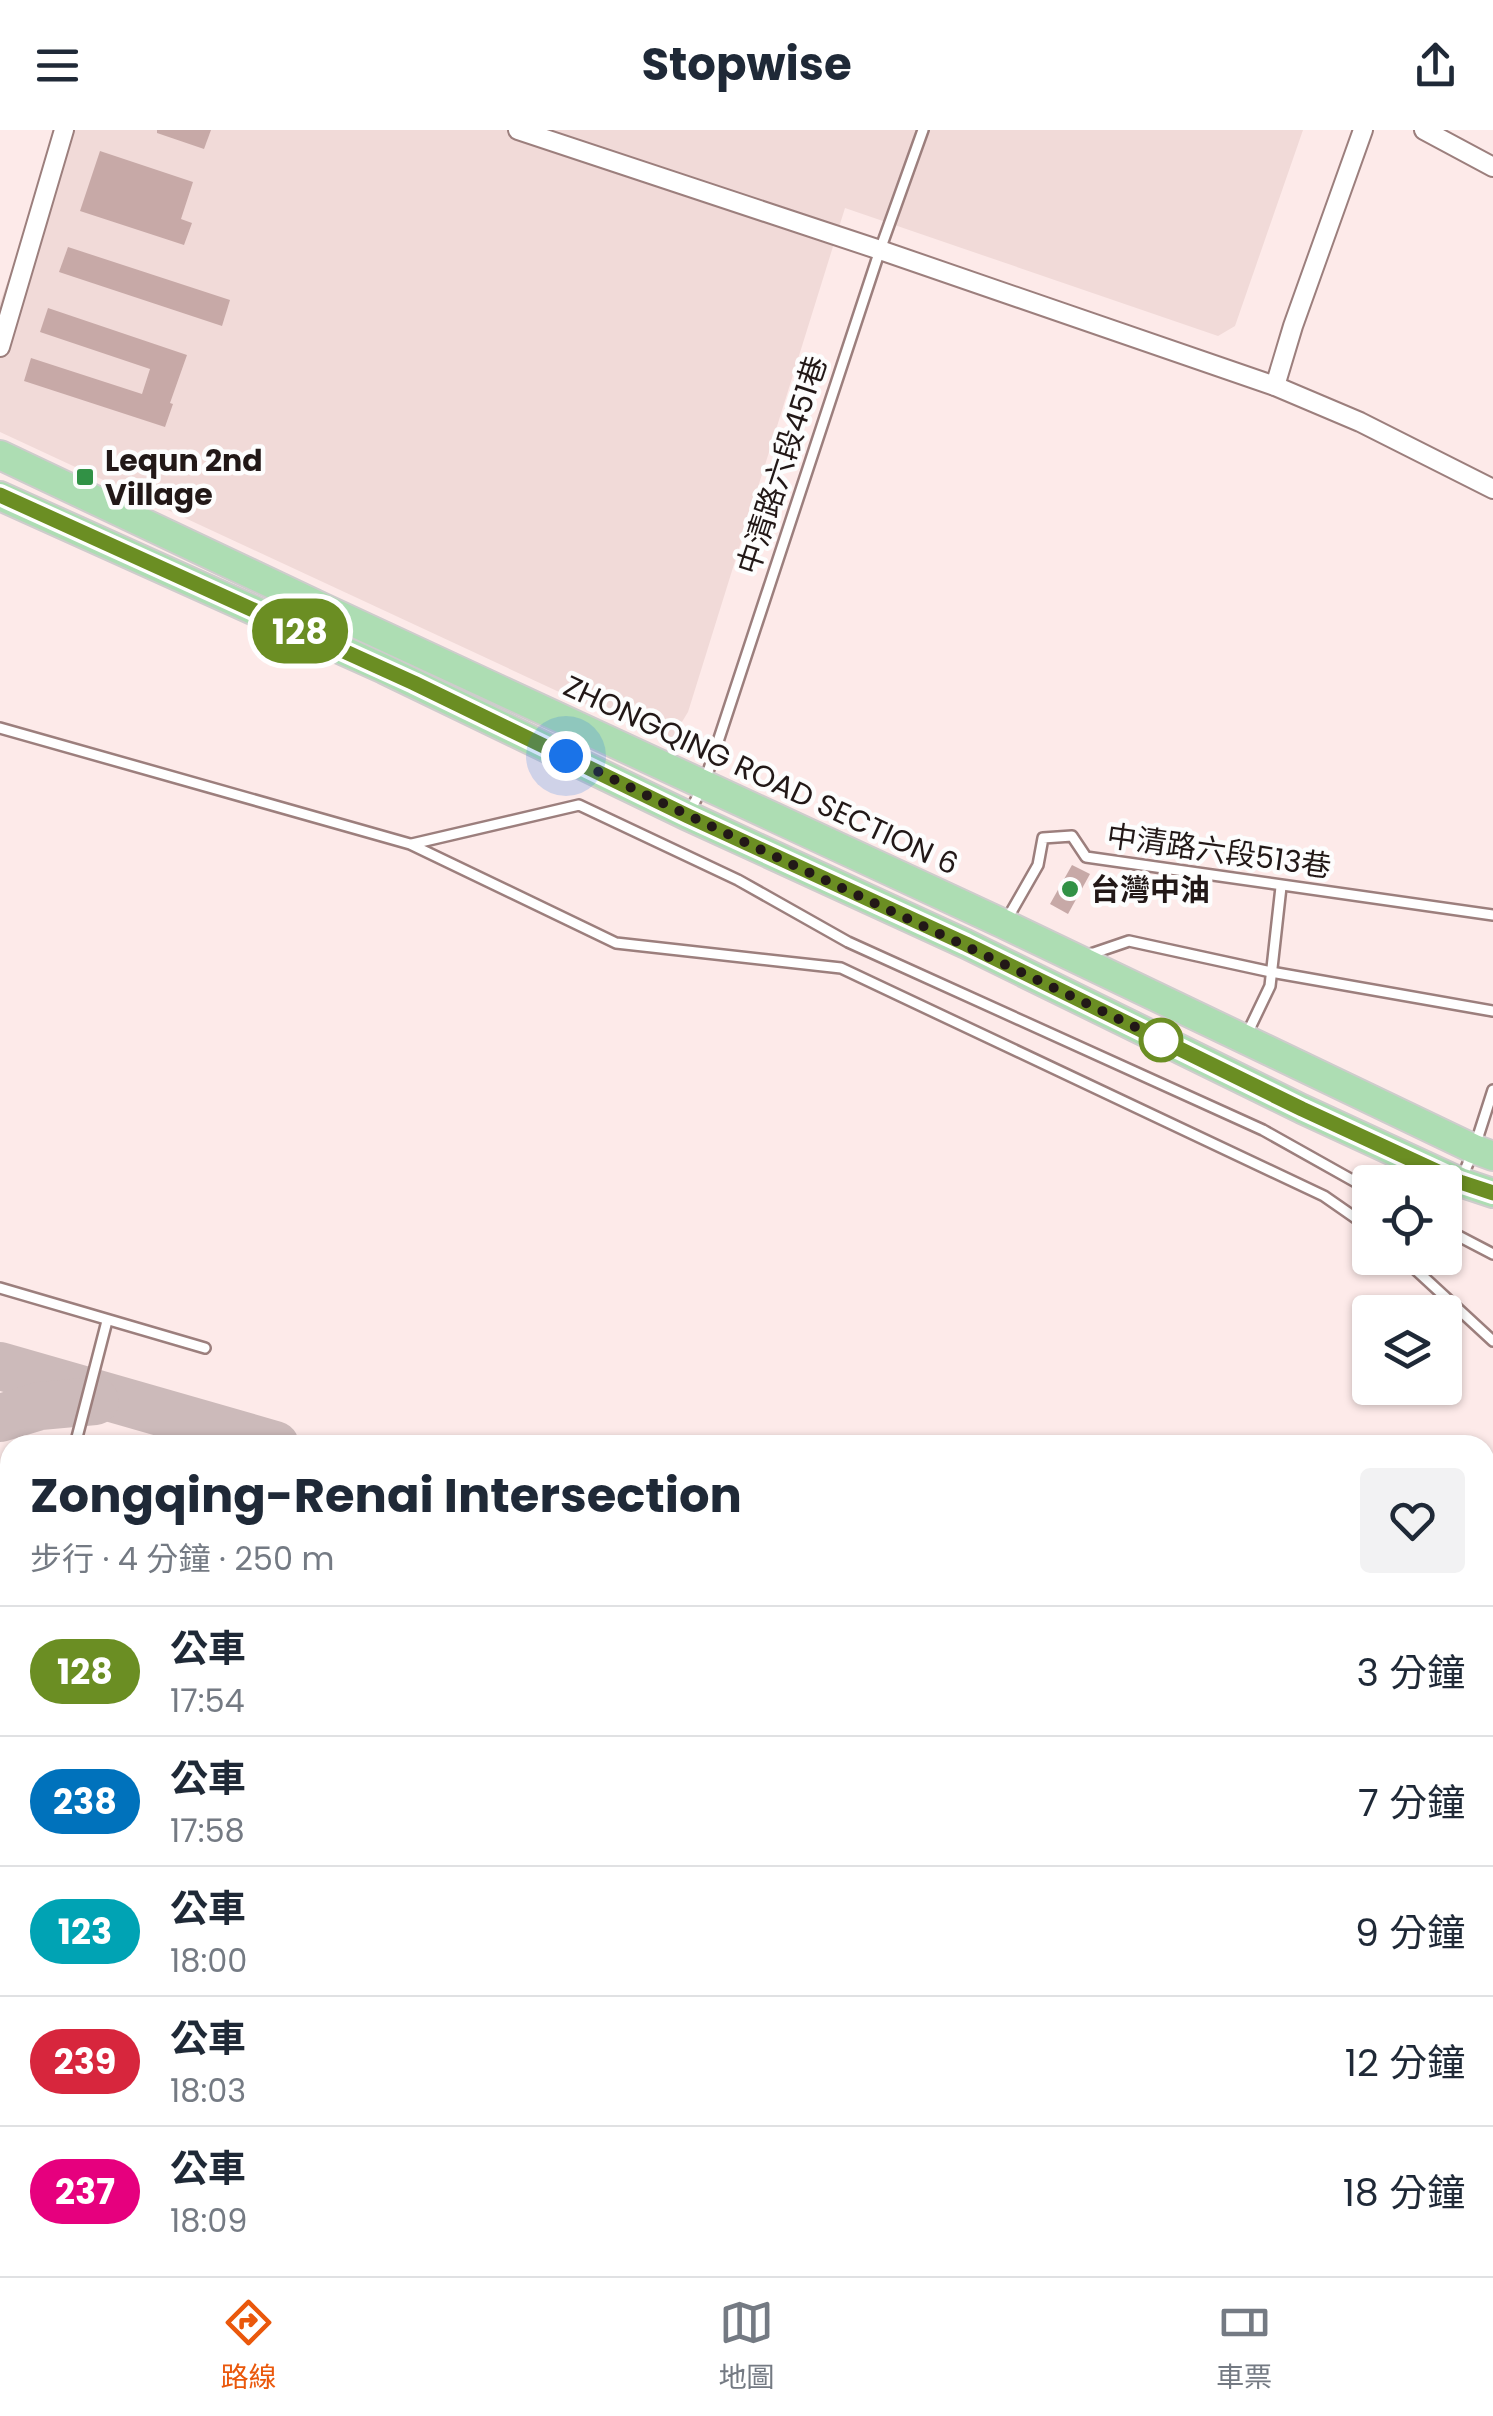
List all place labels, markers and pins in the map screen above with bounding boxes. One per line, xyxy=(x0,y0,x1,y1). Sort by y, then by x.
place label: Lequn 2nd Village xyxy=(105,439,263,516)
marker: Lequn 2nd Village xyxy=(74,466,96,488)
place label: 台灣中油 xyxy=(1090,868,1210,911)
marker: 台灣中油 xyxy=(1059,878,1081,900)
unlabelled marker xyxy=(1140,1019,1182,1061)

